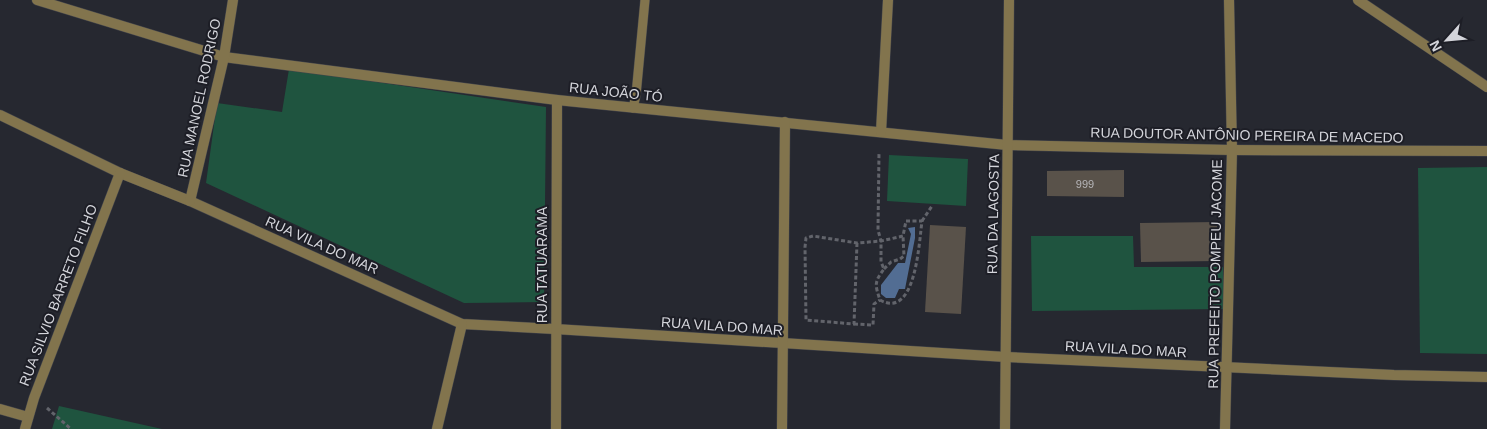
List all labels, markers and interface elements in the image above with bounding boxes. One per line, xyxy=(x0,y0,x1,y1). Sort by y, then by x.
north arrow xyxy=(1422,15,1472,65)
street label: RUA MANOEL RODRIGO xyxy=(174,17,224,179)
text: N xyxy=(1426,38,1445,54)
street label: RUA JOÃO TÓ xyxy=(568,79,664,105)
street label: RUA DOUTOR ANTÔNIO PEREIRA DE MACEDO xyxy=(1090,124,1404,146)
street label: RUA DA LAGOSTA xyxy=(984,153,1002,274)
street label: RUA PREFEITO POMPEU JACOME xyxy=(1205,159,1225,389)
house number: 999 xyxy=(1076,178,1094,190)
street label: RUA SILVIO BARRETO FILHO xyxy=(16,202,100,388)
street label: RUA TATUARAMA xyxy=(534,206,550,323)
street label: RUA VILA DO MAR xyxy=(263,213,381,277)
street label: RUA VILA DO MAR xyxy=(661,314,783,338)
street label: RUA VILA DO MAR xyxy=(1065,338,1187,360)

